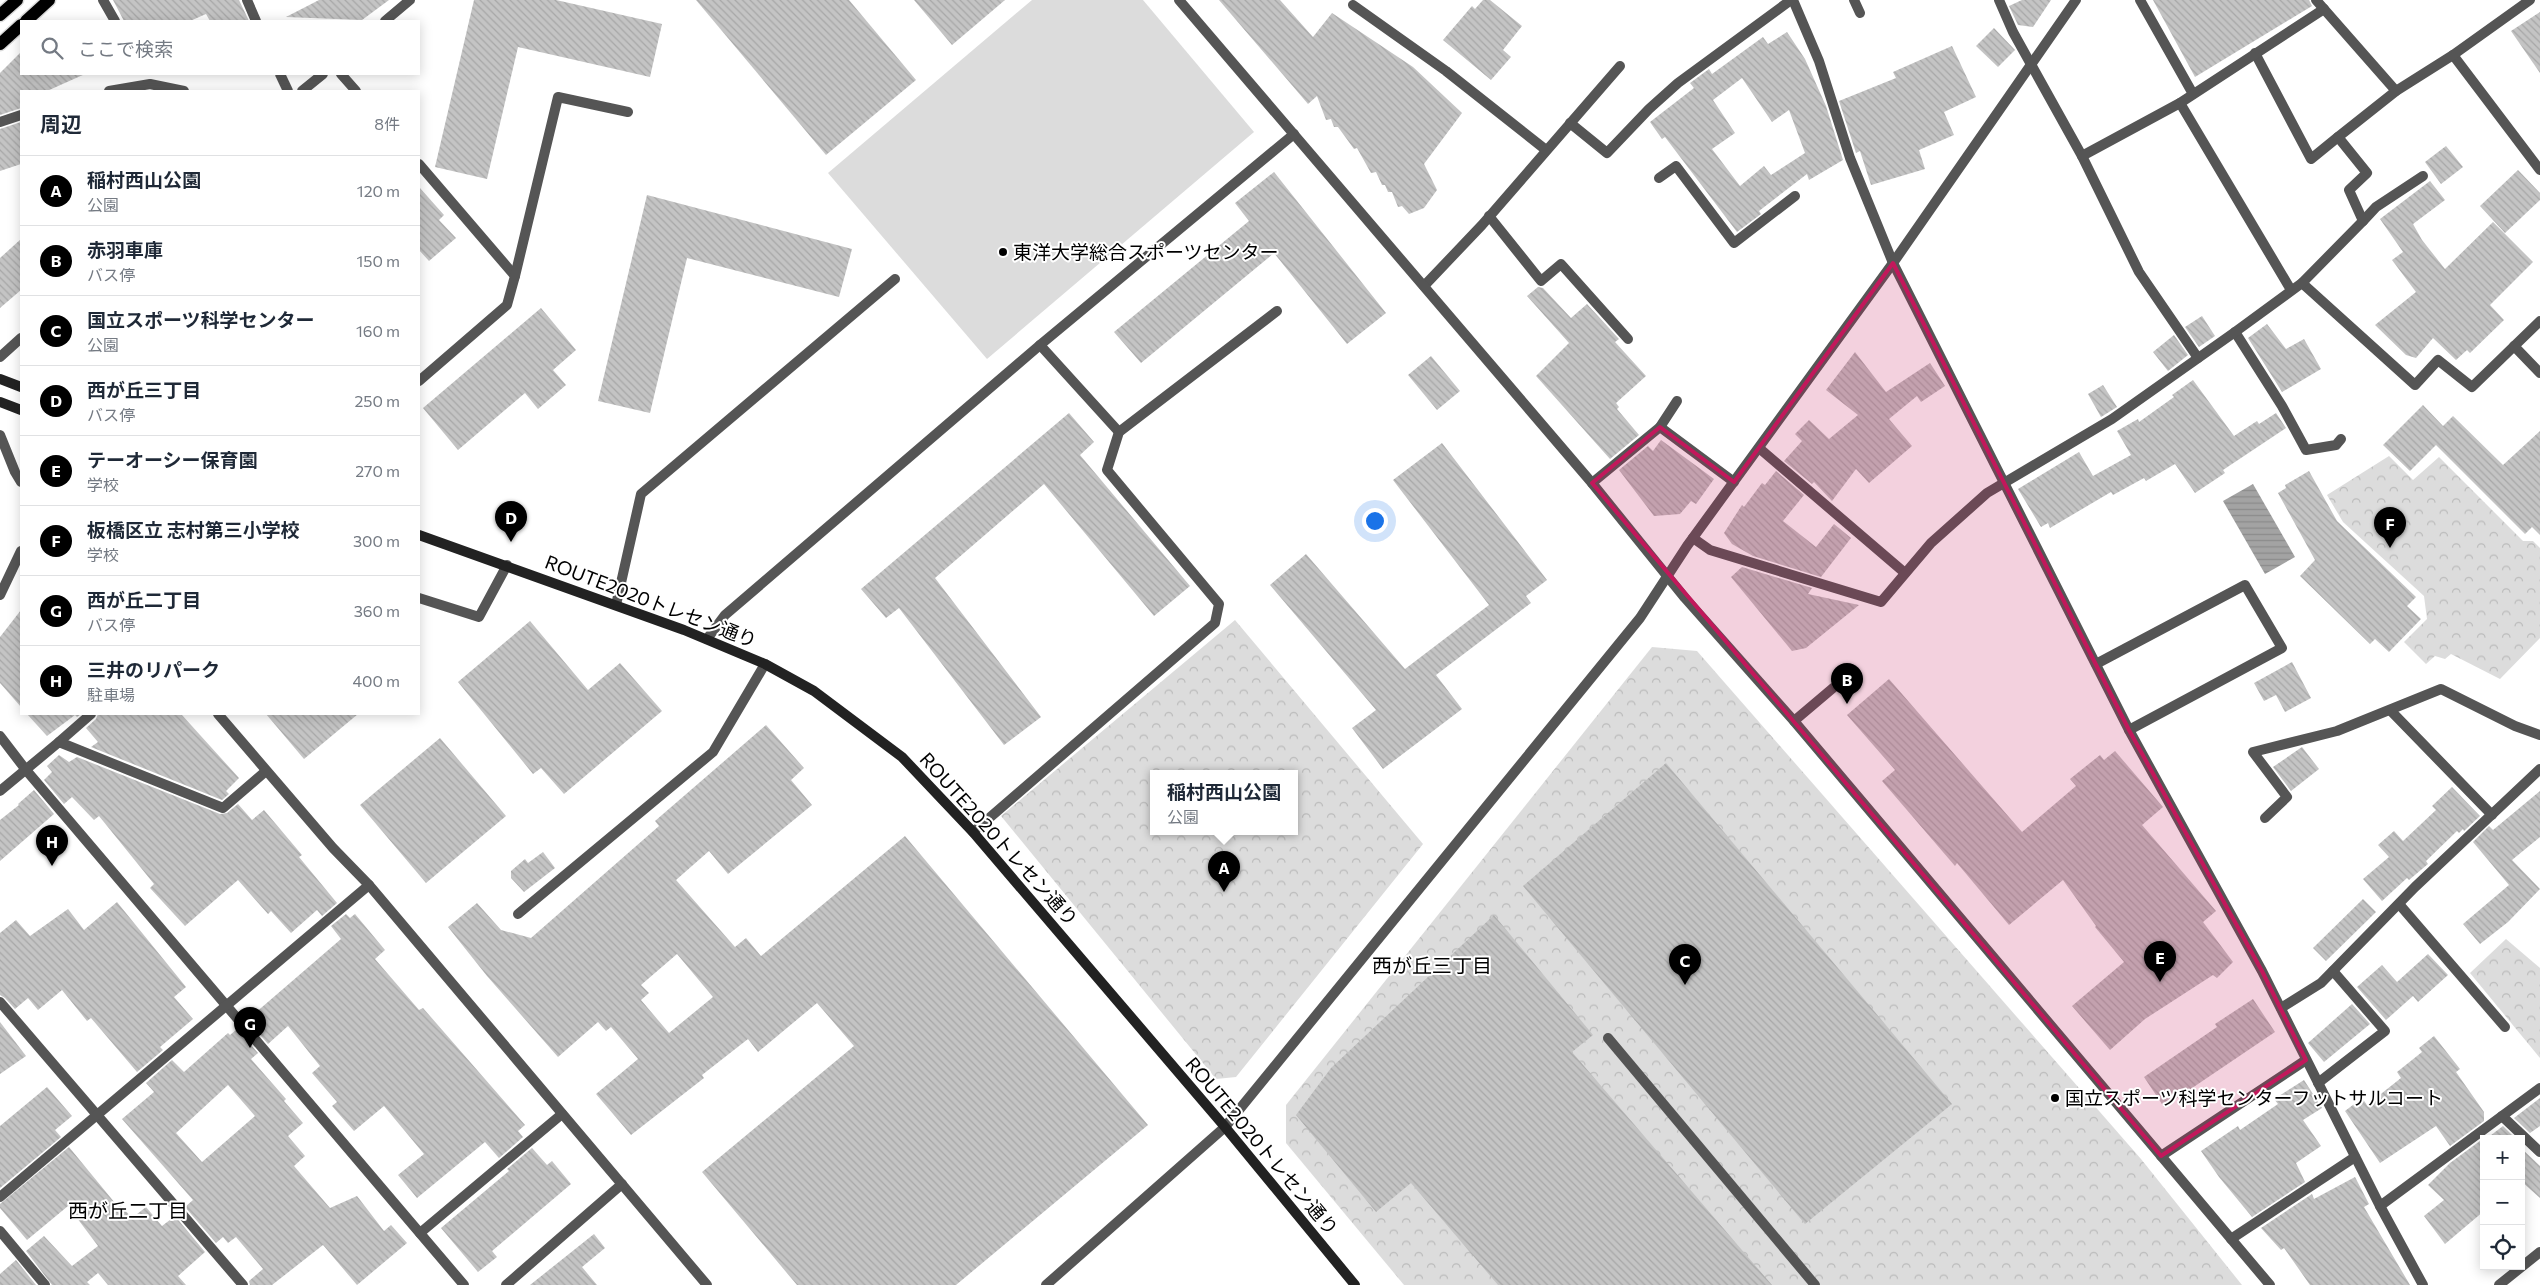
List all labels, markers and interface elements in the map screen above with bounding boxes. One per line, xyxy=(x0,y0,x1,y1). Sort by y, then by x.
search box xyxy=(20,20,420,75)
icon: search xyxy=(38,34,66,62)
text: ここで検索 xyxy=(78,37,173,60)
text: 周辺 xyxy=(40,111,82,136)
text: 8件 xyxy=(374,114,400,133)
text: 稲村西山公園 xyxy=(87,168,201,191)
text: A xyxy=(50,181,62,200)
text: 120 m xyxy=(357,181,400,200)
text: 公園 xyxy=(87,195,119,214)
text: 赤羽車庫 xyxy=(87,238,163,261)
place label: 東洋大学総合スポーツセンター xyxy=(1013,240,1279,263)
marker: 東洋大学総合スポーツセンター xyxy=(997,246,1009,258)
text: B xyxy=(51,251,61,270)
text: 150 m xyxy=(357,251,400,270)
text: バス停 xyxy=(87,265,135,284)
text: 国立スポーツ科学センター xyxy=(87,308,315,331)
text: C xyxy=(51,321,61,340)
text: 160 m xyxy=(356,321,400,340)
text: 公園 xyxy=(87,335,119,354)
text: 西が丘三丁目 xyxy=(87,378,201,401)
text: D xyxy=(50,391,62,410)
text: 250 m xyxy=(354,391,400,410)
text: バス停 xyxy=(87,405,135,424)
text: テーオーシー保育園 xyxy=(87,448,258,471)
text: E xyxy=(51,461,61,480)
text: 270 m xyxy=(355,461,400,480)
text: 学校 xyxy=(87,475,119,494)
pin: D xyxy=(495,501,527,542)
pin: F xyxy=(2374,507,2406,548)
your location xyxy=(1362,508,1388,534)
text: 板橋区立 志村第三小学校 xyxy=(87,518,300,541)
text: F xyxy=(51,531,61,550)
text: 300 m xyxy=(353,531,400,550)
text: 学校 xyxy=(87,545,119,564)
street label: ROUTE2020トレセン通り xyxy=(542,549,760,652)
text: 西が丘二丁目 xyxy=(87,588,201,611)
text: G xyxy=(50,601,62,620)
text: 360 m xyxy=(354,601,400,620)
text: バス停 xyxy=(87,615,135,634)
text: 三井のリパーク xyxy=(87,658,220,681)
pin: B xyxy=(1831,663,1863,704)
text: H xyxy=(50,671,62,690)
text: 400 m xyxy=(352,671,400,690)
text: 駐車場 xyxy=(87,685,135,704)
street label: ROUTE2020トレセン通り xyxy=(916,747,1083,930)
popup xyxy=(1150,770,1298,835)
text: 稲村西山公園 xyxy=(1167,780,1281,803)
text: 公園 xyxy=(1167,807,1199,826)
pin: H xyxy=(36,825,68,866)
pin: A xyxy=(1208,851,1240,892)
pin: E xyxy=(2144,941,2176,982)
pin: C xyxy=(1669,944,1701,985)
district label: 西が丘三丁目 xyxy=(1372,953,1492,977)
pin: G xyxy=(234,1007,266,1048)
street label: ROUTE2020トレセン通り xyxy=(1181,1052,1344,1239)
place label: 国立スポーツ科学センターフットサルコート xyxy=(2065,1086,2443,1109)
marker: 国立スポーツ科学センターフットサルコート xyxy=(2049,1092,2061,1104)
map controls xyxy=(2480,1135,2525,1270)
button: + xyxy=(2480,1135,2525,1180)
button: − xyxy=(2480,1180,2525,1225)
district label: 西が丘二丁目 xyxy=(68,1198,188,1222)
button: locate xyxy=(2480,1225,2525,1270)

